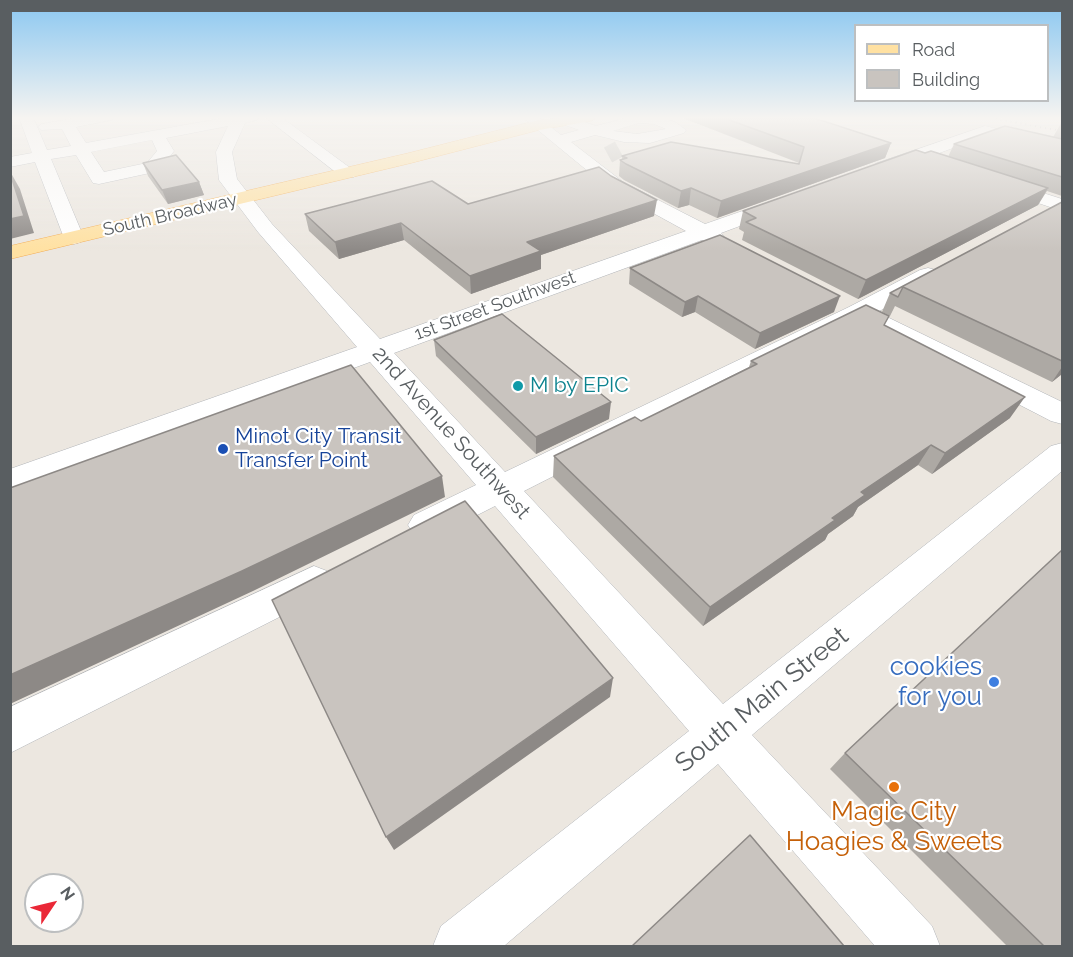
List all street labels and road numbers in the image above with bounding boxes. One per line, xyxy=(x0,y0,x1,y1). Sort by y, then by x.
street label: South Broadway xyxy=(101,189,239,241)
street label: 1st Street Southwest xyxy=(412,267,578,345)
street label: 2nd Avenue Southwest xyxy=(367,341,535,525)
street label: South Main Street xyxy=(669,621,855,779)

